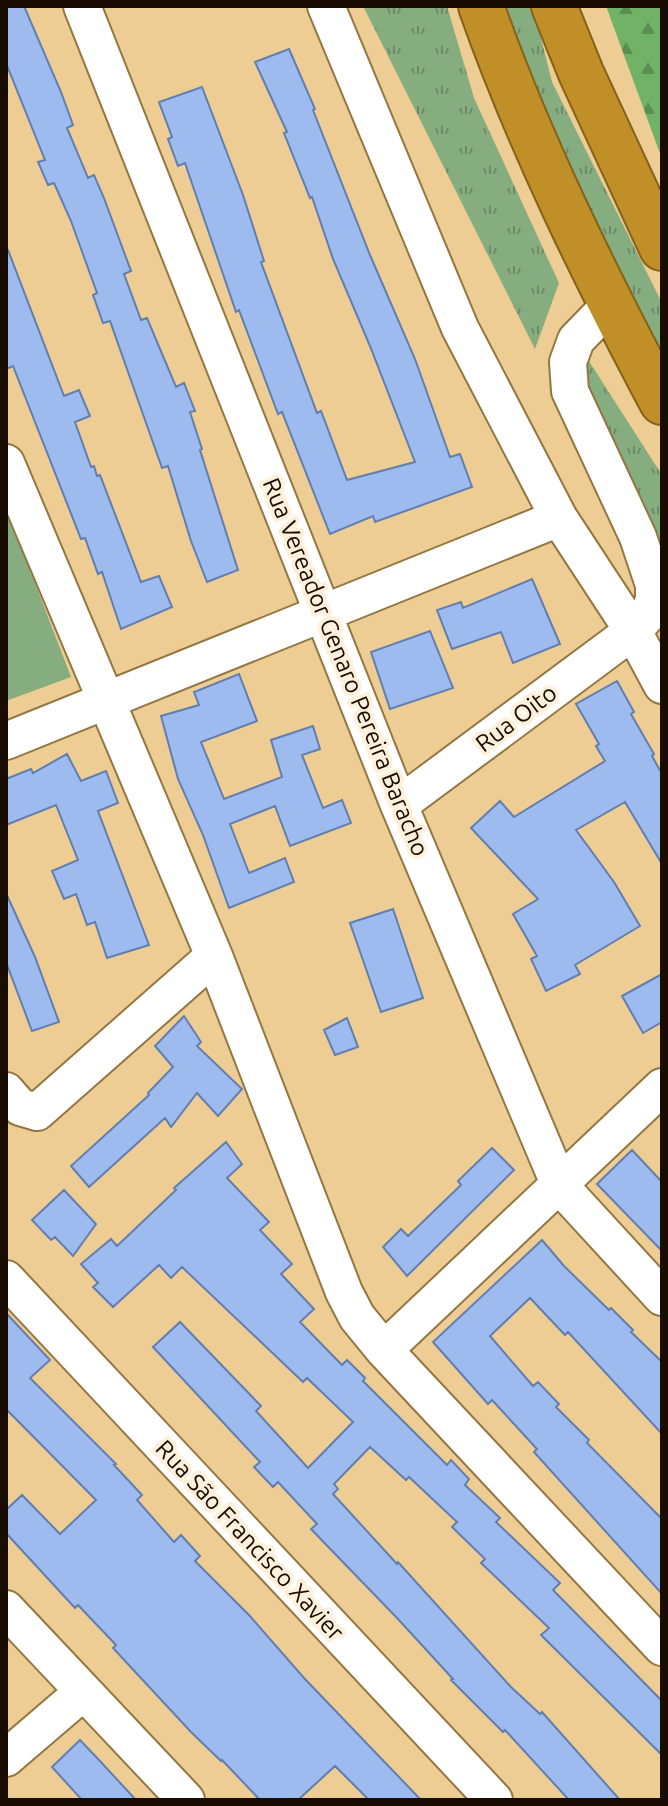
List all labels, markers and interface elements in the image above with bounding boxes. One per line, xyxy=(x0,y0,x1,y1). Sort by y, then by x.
street label: Rua Vereador Genaro Pereira Baracho xyxy=(258,474,434,860)
street label: Rua Oito xyxy=(470,679,562,757)
street label: Rua São Francisco Xavier xyxy=(150,1435,350,1645)

